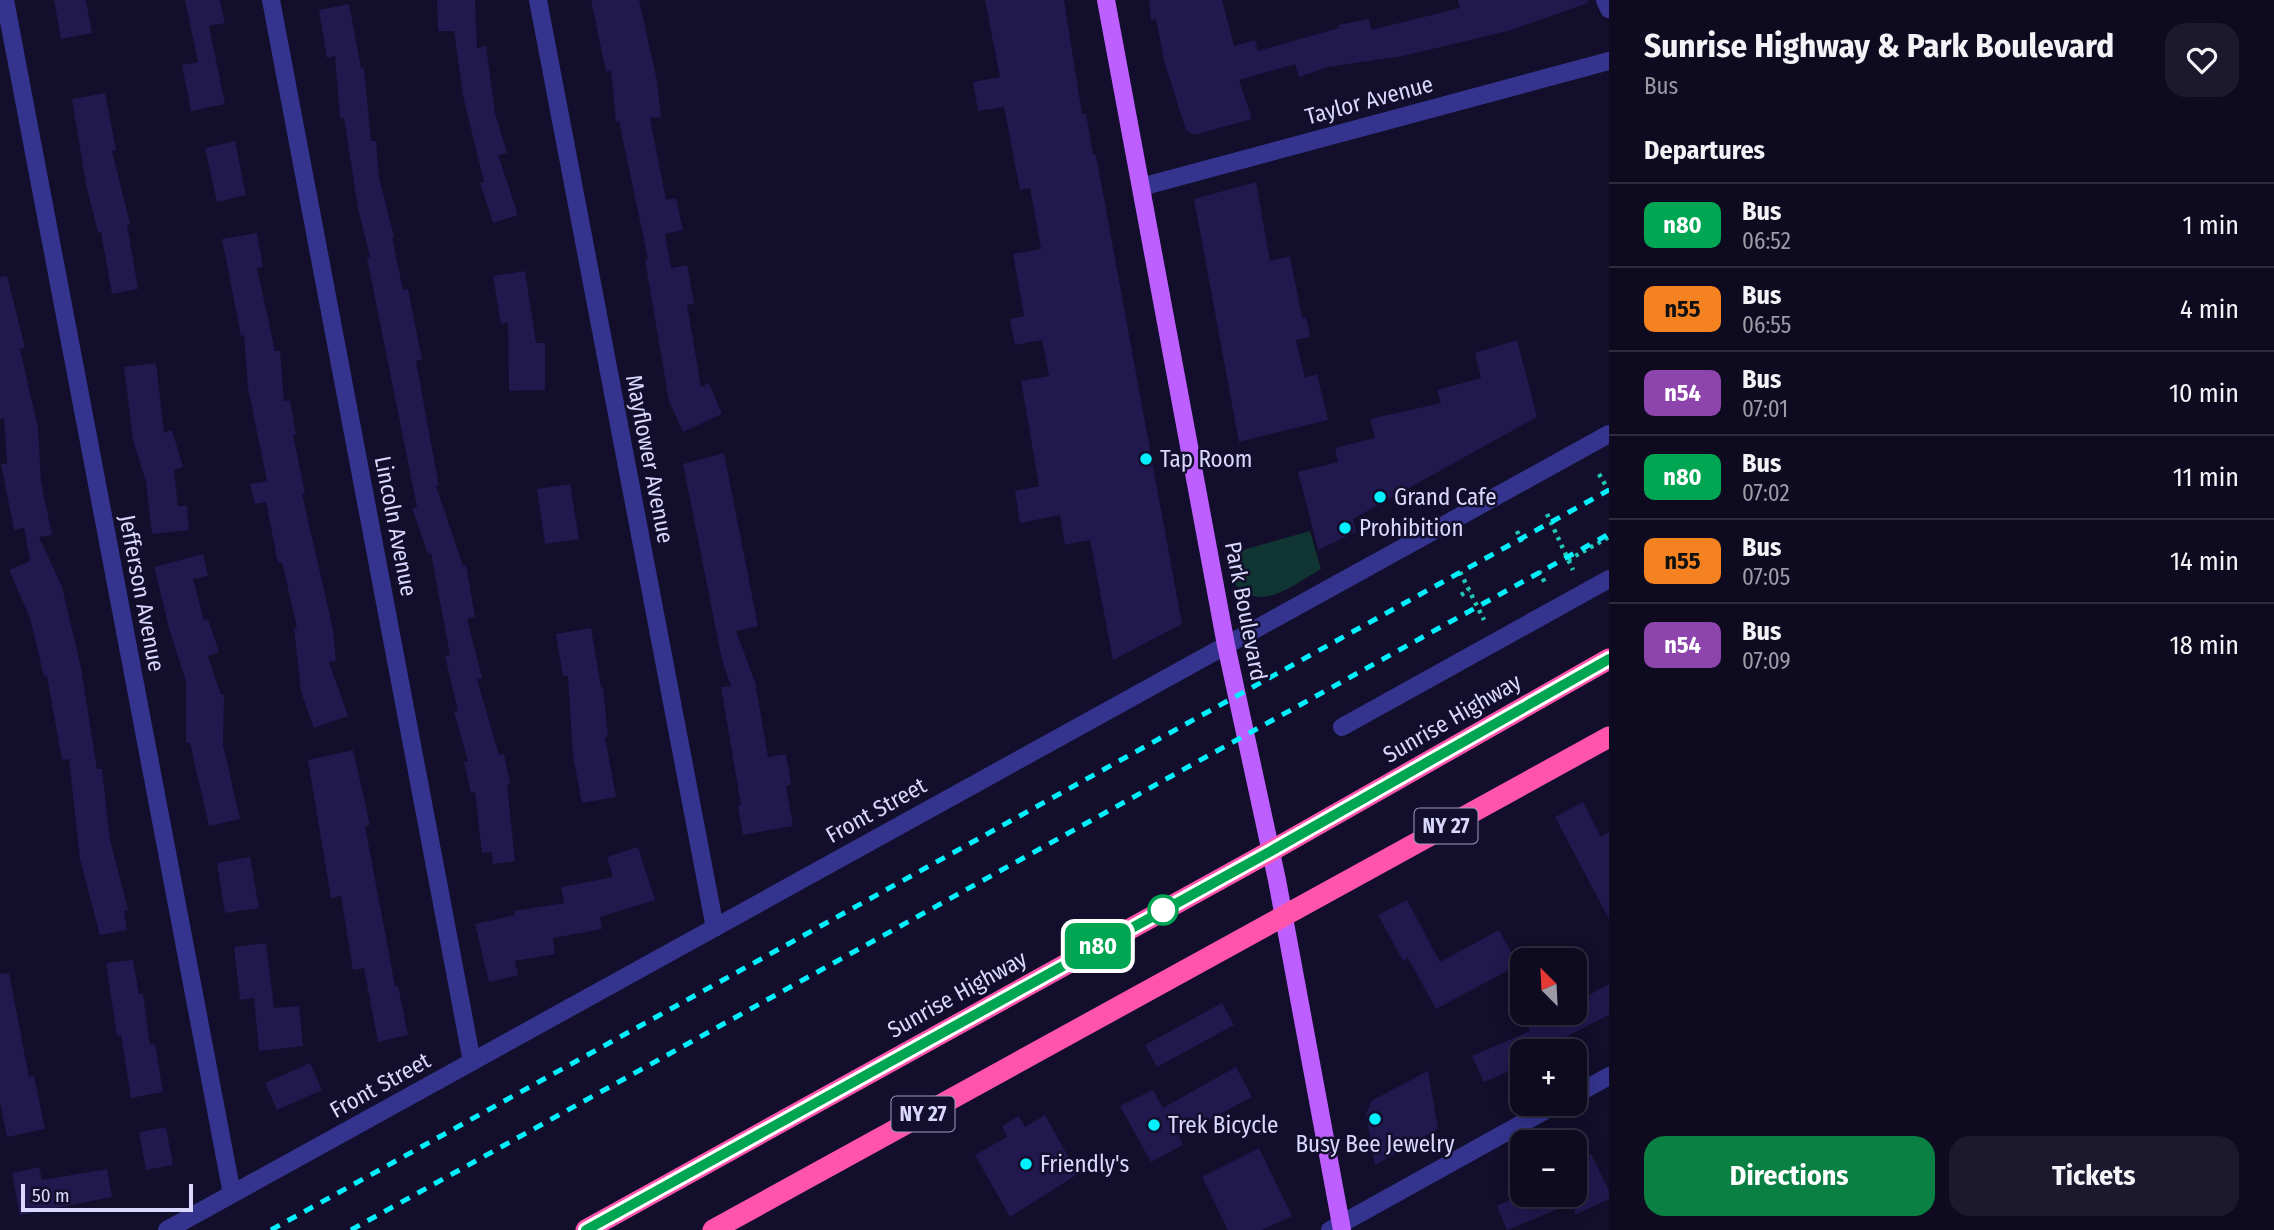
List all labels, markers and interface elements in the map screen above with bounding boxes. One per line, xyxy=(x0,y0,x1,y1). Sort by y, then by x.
button: heart xyxy=(2165,23,2239,97)
text: Sunrise Highway & Park Boulevard xyxy=(1644,26,2114,66)
street label: Taylor Avenue xyxy=(1302,69,1436,131)
text: Bus xyxy=(1644,72,1678,100)
text: Departures xyxy=(1644,135,1765,166)
text: Bus xyxy=(1742,196,1781,227)
text: 1 min xyxy=(2183,210,2239,241)
text: n80 xyxy=(1663,211,1702,239)
text: 06:52 xyxy=(1742,227,1791,255)
text: Bus xyxy=(1742,280,1781,311)
text: 4 min xyxy=(2180,294,2239,325)
text: n55 xyxy=(1664,295,1701,323)
text: 06:55 xyxy=(1742,311,1791,339)
text: Bus xyxy=(1742,364,1781,395)
street label: Mayflower Avenue xyxy=(620,372,680,546)
text: 10 min xyxy=(2169,378,2239,409)
text: n54 xyxy=(1664,379,1701,407)
text: 07:01 xyxy=(1742,395,1788,423)
place label: Tap Room xyxy=(1160,445,1252,473)
text: Bus xyxy=(1742,448,1781,479)
marker: Tap Room xyxy=(1138,451,1154,467)
street label: Lincoln Avenue xyxy=(369,453,423,599)
text: 11 min xyxy=(2173,462,2239,493)
text: n80 xyxy=(1663,463,1702,491)
text: 07:02 xyxy=(1742,479,1790,507)
place label: Grand Cafe xyxy=(1394,483,1497,511)
marker: Grand Cafe xyxy=(1372,489,1388,505)
street label: Jefferson Avenue xyxy=(113,512,171,674)
place label: Prohibition xyxy=(1359,514,1464,542)
marker: Prohibition xyxy=(1337,520,1353,536)
text: Bus xyxy=(1742,532,1781,563)
street label: Park Boulevard xyxy=(1219,539,1273,683)
text: 14 min xyxy=(2170,546,2239,577)
text: n55 xyxy=(1664,547,1701,575)
text: 07:05 xyxy=(1742,563,1790,591)
text: Bus xyxy=(1742,616,1781,647)
text: 18 min xyxy=(2170,630,2239,661)
text: n54 xyxy=(1664,631,1701,659)
text: 07:09 xyxy=(1742,647,1791,675)
street label: Sunrise Highway xyxy=(1378,667,1527,769)
street label: Front Street xyxy=(821,771,931,849)
road number: NY 27 xyxy=(1414,808,1478,844)
unlabelled marker xyxy=(1148,895,1178,925)
line badge: n80 xyxy=(1058,923,1138,969)
text: n80 xyxy=(1079,932,1117,960)
street label: Sunrise Highway xyxy=(883,944,1032,1044)
north arrow xyxy=(1510,948,1587,1026)
map controls xyxy=(1510,948,1587,1207)
button: + xyxy=(1510,1039,1587,1116)
street label: Front Street xyxy=(325,1046,435,1124)
road number: NY 27 xyxy=(892,1096,954,1132)
place label: Trek Bicycle xyxy=(1168,1111,1278,1139)
marker: Busy Bee Jewelry xyxy=(1367,1111,1383,1127)
marker: Trek Bicycle xyxy=(1146,1117,1162,1133)
place label: Busy Bee Jewelry xyxy=(1296,1130,1455,1158)
button: − xyxy=(1510,1130,1587,1207)
button: Directions xyxy=(1644,1136,1935,1216)
button: Tickets xyxy=(1949,1136,2239,1216)
place label: Friendly's xyxy=(1040,1150,1129,1178)
marker: Friendly's xyxy=(1018,1156,1034,1172)
scale bar xyxy=(21,1181,192,1213)
text: 50 m xyxy=(32,1184,70,1207)

